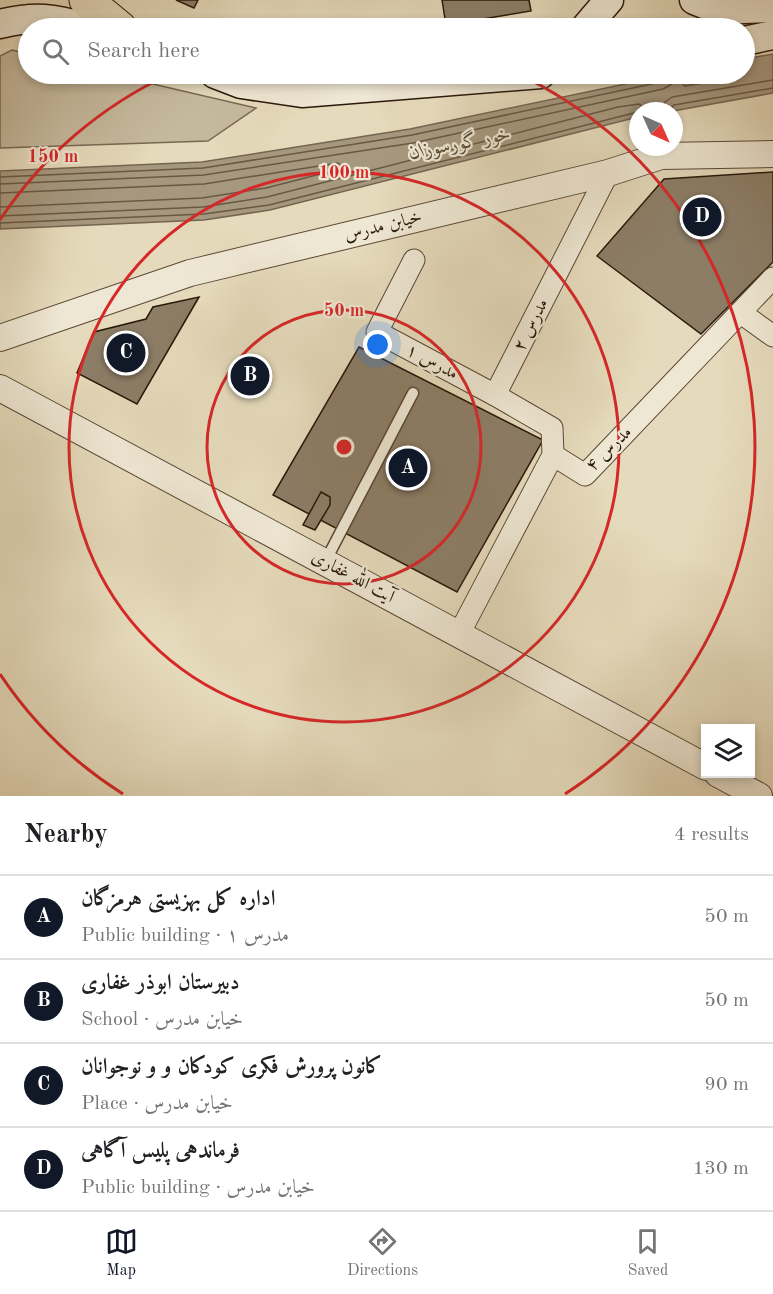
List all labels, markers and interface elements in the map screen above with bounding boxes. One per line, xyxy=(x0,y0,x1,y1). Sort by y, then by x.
search box xyxy=(18,18,755,84)
icon: search xyxy=(39,35,72,68)
text: Search here xyxy=(87,40,200,62)
north arrow xyxy=(629,102,683,156)
water label: خور گورسوزان xyxy=(407,121,513,165)
text: 150 m xyxy=(28,148,78,166)
text: 100 m xyxy=(319,164,369,182)
pin: D xyxy=(682,194,722,240)
street label: خیابن مدرس xyxy=(342,208,424,245)
street label: مدرس ۲ xyxy=(510,296,553,355)
text: 50 m xyxy=(324,302,364,320)
pin: C xyxy=(106,330,146,376)
your location xyxy=(363,330,392,359)
street label: مدرس ۱ xyxy=(403,341,461,384)
pin: B xyxy=(230,354,270,398)
street label: مدرس ۴ xyxy=(583,423,636,476)
centre of rings xyxy=(334,437,354,457)
pin: A xyxy=(388,446,428,490)
street label: آیت الله غفاری xyxy=(308,542,402,609)
map controls xyxy=(701,724,755,778)
button: layers xyxy=(701,724,755,778)
text: Nearby xyxy=(24,822,108,848)
text: 4 results xyxy=(674,825,749,845)
text: اداره کل بهزیستی هرمزگان xyxy=(81,888,276,910)
text: A xyxy=(36,907,51,927)
text: 50 m xyxy=(704,907,749,927)
text: Public building · مدرس ۱ xyxy=(81,926,289,946)
text: دبیرستان ابوذر غفاری xyxy=(81,972,240,994)
text: B xyxy=(36,991,51,1011)
text: 50 m xyxy=(704,991,749,1011)
text: School · خیابن مدرس xyxy=(81,1010,243,1030)
text: کانون پرورش فکری کودکان و و نوجوانان xyxy=(81,1056,383,1078)
text: C xyxy=(37,1075,50,1095)
text: 90 m xyxy=(704,1075,749,1095)
text: Place · خیابن مدرس xyxy=(81,1094,233,1114)
text: فرماندهی پلیس آگاهی xyxy=(81,1140,240,1162)
text: D xyxy=(36,1159,51,1179)
text: 130 m xyxy=(693,1159,749,1179)
text: Public building · خیابن مدرس xyxy=(81,1178,315,1198)
tab: Map xyxy=(105,1225,138,1281)
tab: Directions xyxy=(347,1225,418,1281)
tab: Saved xyxy=(628,1225,668,1281)

